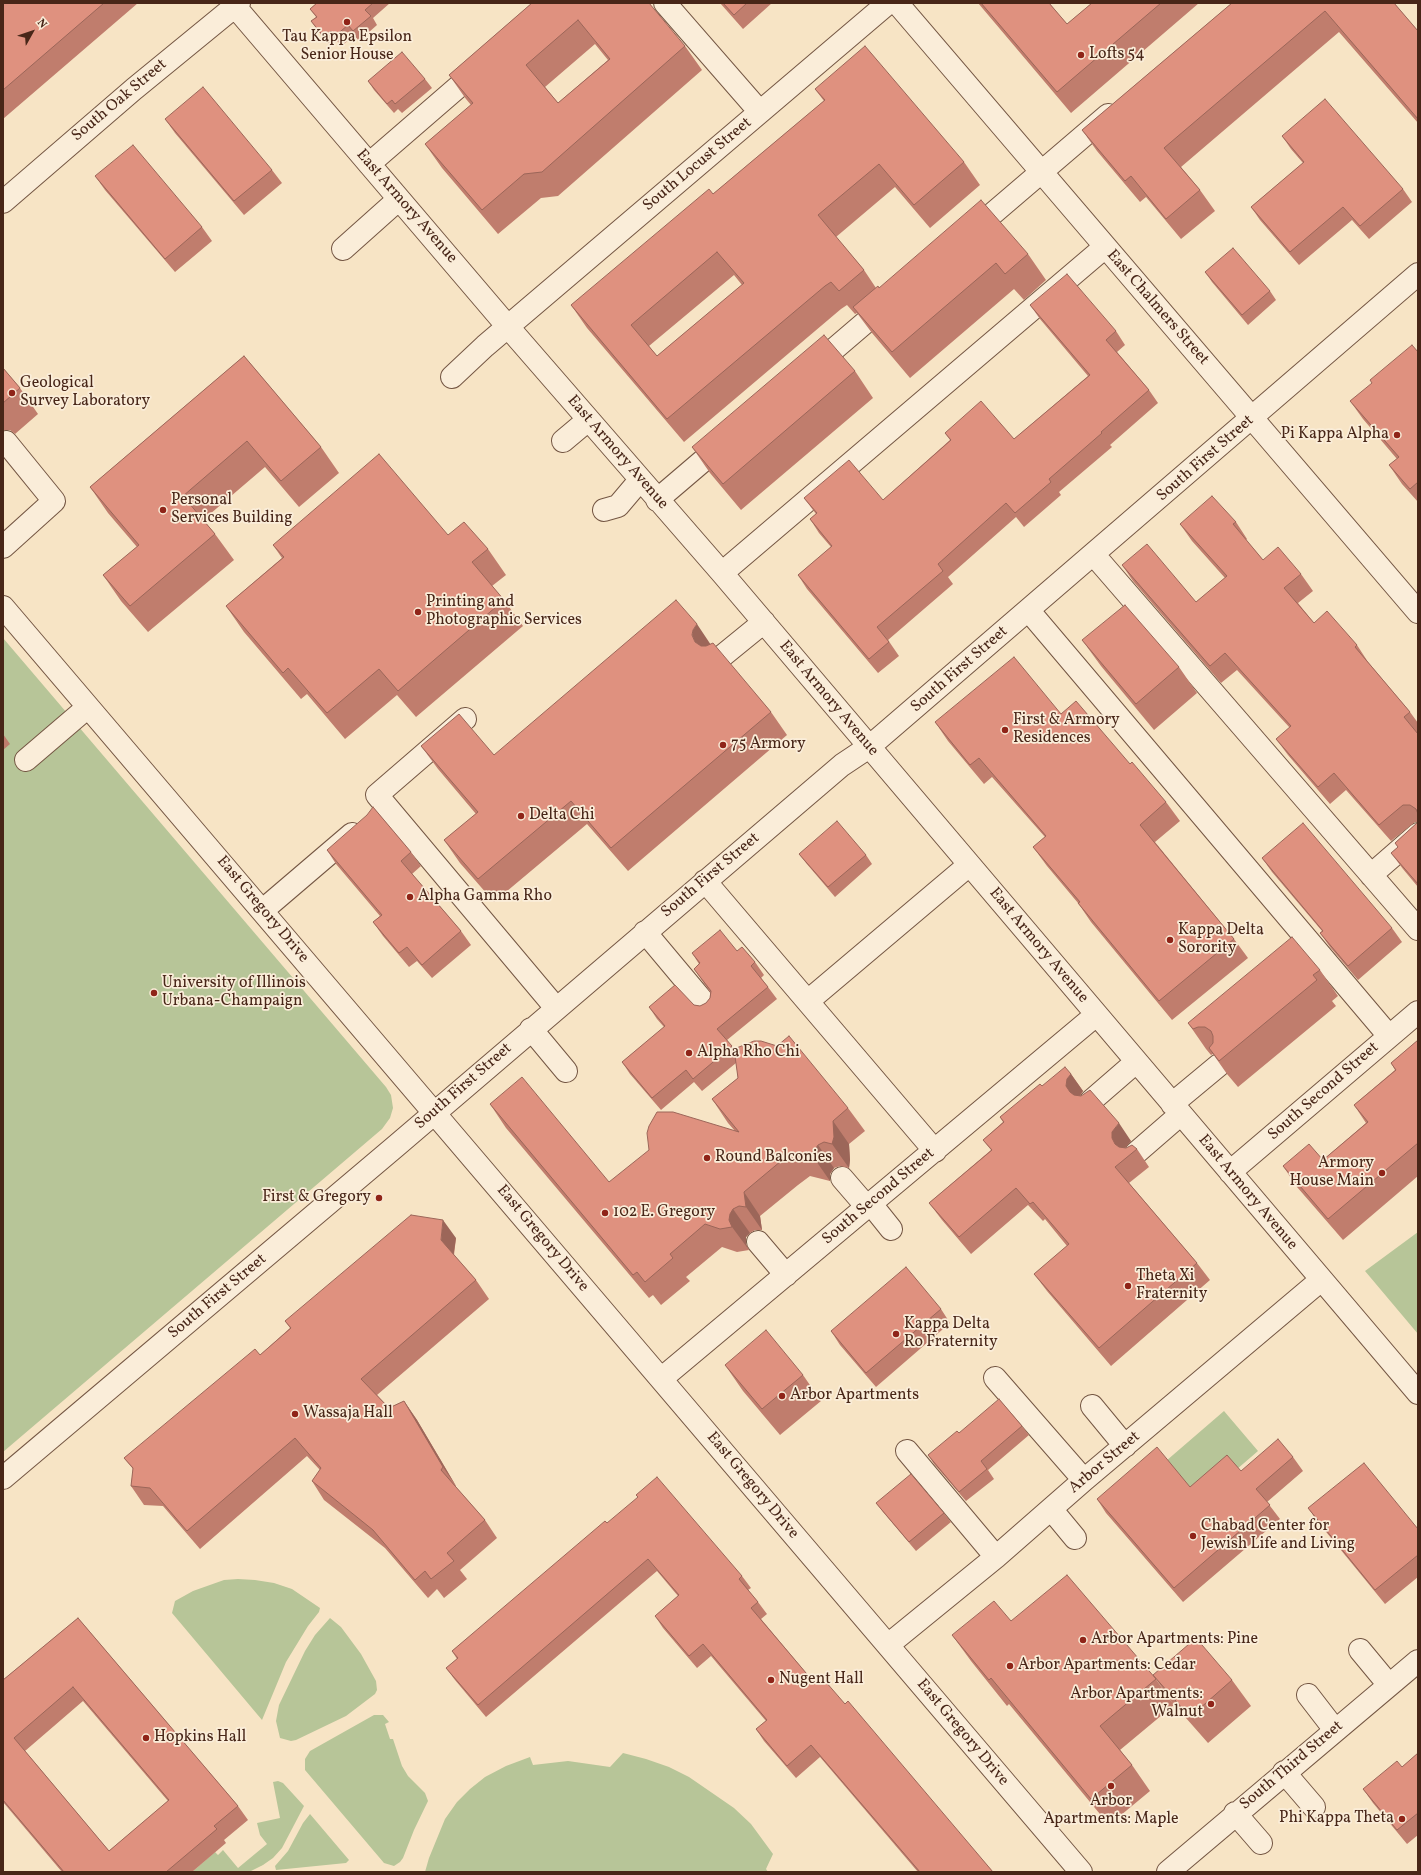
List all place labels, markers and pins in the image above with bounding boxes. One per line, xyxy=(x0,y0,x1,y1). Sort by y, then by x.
marker: Tau Kappa Epsilon Senior House xyxy=(342,17,352,27)
place label: Tau Kappa Epsilon Senior House xyxy=(282,28,412,66)
place label: Lofts 54 xyxy=(1089,45,1145,65)
marker: Lofts 54 xyxy=(1076,50,1086,60)
place label: Geological Survey Laboratory xyxy=(20,374,150,412)
marker: Geological Survey Laboratory xyxy=(7,388,17,398)
place label: Pi Kappa Alpha xyxy=(1281,425,1389,445)
marker: Pi Kappa Alpha xyxy=(1392,430,1402,440)
place label: Personal Services Building xyxy=(171,491,292,529)
marker: Personal Services Building xyxy=(158,505,168,515)
place label: Printing and Photographic Services xyxy=(426,593,582,631)
marker: Printing and Photographic Services xyxy=(413,607,423,617)
place label: First & Armory Residences xyxy=(1013,711,1120,749)
marker: First & Armory Residences xyxy=(1000,725,1010,735)
place label: 75 Armory xyxy=(731,735,806,755)
marker: 75 Armory xyxy=(718,740,728,750)
place label: Delta Chi xyxy=(529,806,595,826)
marker: Delta Chi xyxy=(516,811,526,821)
place label: Alpha Gamma Rho xyxy=(418,887,552,907)
marker: Alpha Gamma Rho xyxy=(405,892,415,902)
place label: Kappa Delta Sorority xyxy=(1178,921,1264,959)
marker: Kappa Delta Sorority xyxy=(1165,935,1175,945)
place label: University of Illinois Urbana-Champaign xyxy=(162,974,306,1012)
marker: University of Illinois Urbana-Champaign xyxy=(149,988,159,998)
place label: Alpha Rho Chi xyxy=(697,1043,800,1063)
marker: Alpha Rho Chi xyxy=(684,1048,694,1058)
place label: Round Balconies xyxy=(715,1148,832,1168)
marker: Round Balconies xyxy=(702,1153,712,1163)
place label: Armory House Main xyxy=(1290,1154,1374,1192)
marker: Armory House Main xyxy=(1377,1168,1387,1178)
place label: First & Gregory xyxy=(262,1188,371,1208)
marker: First & Gregory xyxy=(374,1193,384,1203)
place label: 102 E. Gregory xyxy=(613,1203,715,1223)
marker: 102 E. Gregory xyxy=(600,1208,610,1218)
place label: Theta Xi Fraternity xyxy=(1136,1267,1207,1305)
marker: Theta Xi Fraternity xyxy=(1123,1281,1133,1291)
place label: Kappa Delta Ro Fraternity xyxy=(904,1315,998,1353)
marker: Kappa Delta Ro Fraternity xyxy=(891,1329,901,1339)
place label: Arbor Apartments xyxy=(790,1386,919,1406)
marker: Arbor Apartments xyxy=(777,1391,787,1401)
place label: Wassaja Hall xyxy=(303,1404,393,1424)
marker: Wassaja Hall xyxy=(290,1409,300,1419)
place label: Chabad Center for Jewish Life and Living xyxy=(1201,1517,1355,1555)
marker: Chabad Center for Jewish Life and Living xyxy=(1188,1531,1198,1541)
place label: Arbor Apartments: Pine xyxy=(1091,1630,1258,1650)
marker: Arbor Apartments: Pine xyxy=(1078,1635,1088,1645)
place label: Arbor Apartments: Cedar xyxy=(1018,1656,1196,1676)
marker: Arbor Apartments: Cedar xyxy=(1005,1661,1015,1671)
place label: Nugent Hall xyxy=(779,1670,864,1690)
marker: Nugent Hall xyxy=(766,1675,776,1685)
place label: Arbor Apartments: Walnut xyxy=(1070,1685,1203,1723)
marker: Arbor Apartments: Walnut xyxy=(1206,1699,1216,1709)
place label: Hopkins Hall xyxy=(154,1728,246,1748)
marker: Hopkins Hall xyxy=(141,1733,151,1743)
marker: Arbor Apartments: Maple xyxy=(1106,1781,1116,1791)
place label: Arbor Apartments: Maple xyxy=(1043,1792,1179,1830)
place label: Phi Kappa Theta xyxy=(1279,1809,1394,1829)
marker: Phi Kappa Theta xyxy=(1397,1814,1407,1824)

